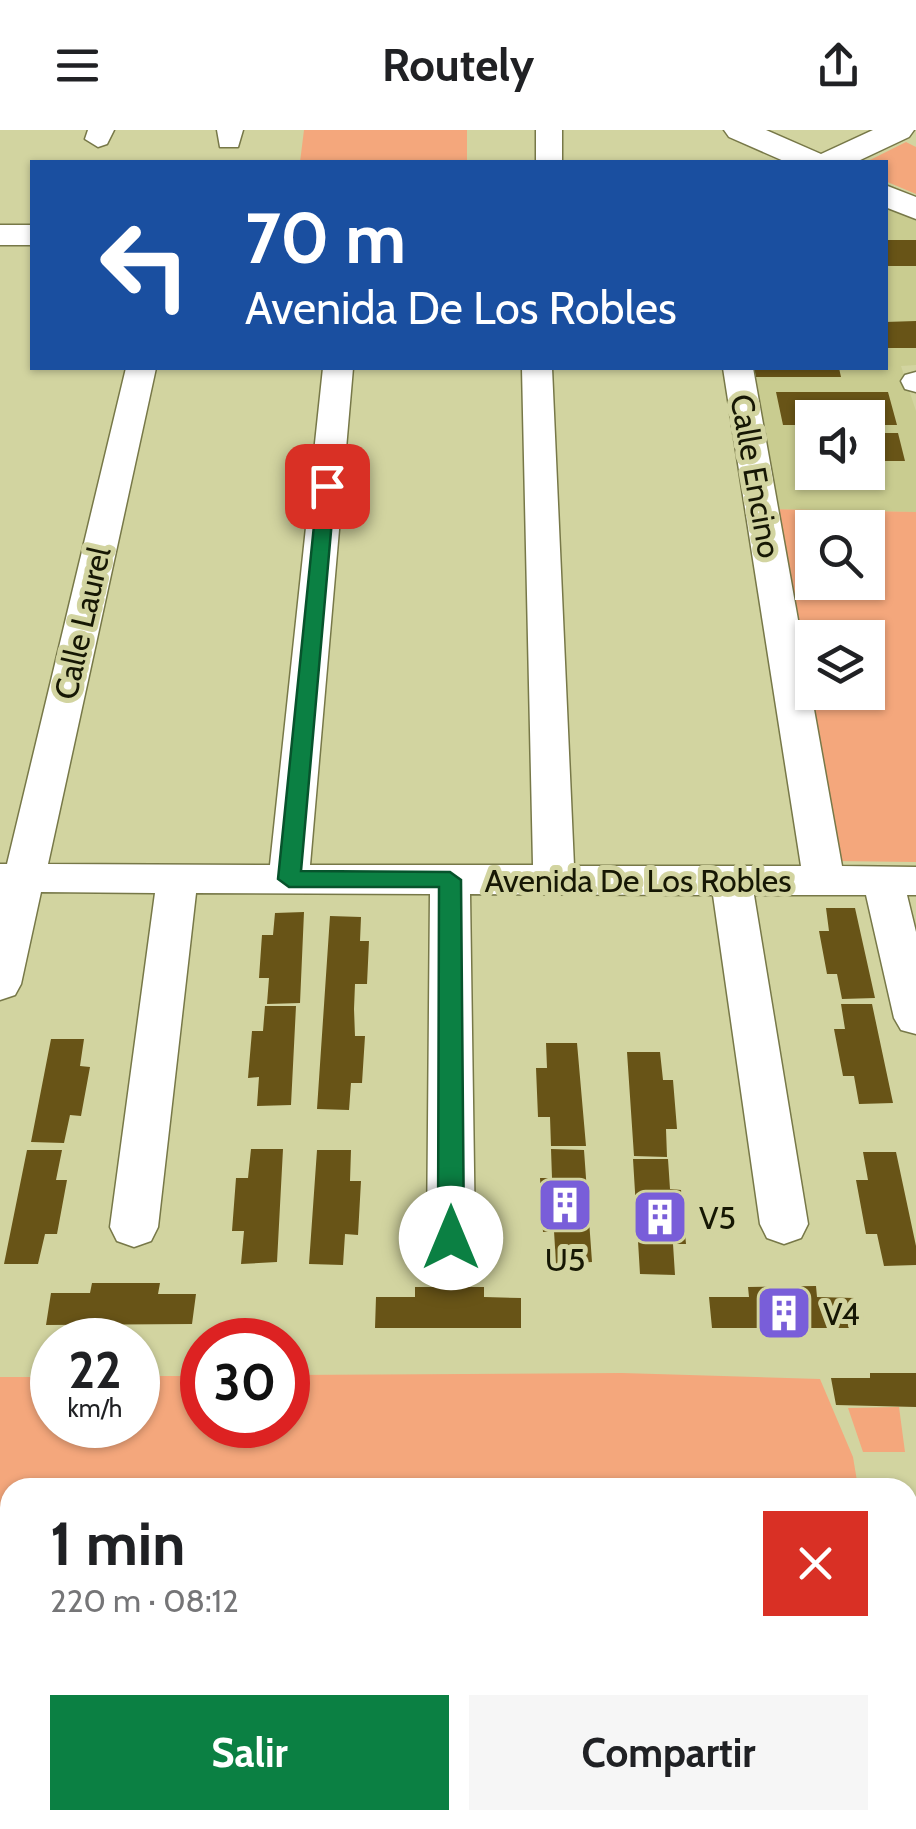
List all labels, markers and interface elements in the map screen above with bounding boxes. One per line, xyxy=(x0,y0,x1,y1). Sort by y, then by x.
icon: menu xyxy=(50,38,105,93)
text: Routely xyxy=(382,38,534,92)
icon: share xyxy=(811,38,866,93)
text: 70 m xyxy=(245,195,406,281)
icon: left xyxy=(80,200,210,330)
text: Avenida De Los Robles xyxy=(245,281,677,335)
street label: Calle Encino xyxy=(722,391,790,561)
map controls xyxy=(795,400,885,710)
button: sound xyxy=(795,400,885,490)
pin xyxy=(285,444,370,529)
icon: arrive xyxy=(300,459,355,514)
button: search xyxy=(795,510,885,600)
street label: Calle Laurel xyxy=(46,542,119,703)
button: layers xyxy=(795,620,885,710)
street label: Avenida De Los Robles xyxy=(485,861,791,900)
building icon: U5 xyxy=(535,1175,595,1235)
position arrow xyxy=(399,1186,503,1290)
building icon: V5 xyxy=(630,1187,690,1247)
place label: V5 xyxy=(699,1198,736,1237)
place label: U5 xyxy=(545,1240,585,1279)
building icon: V4 xyxy=(754,1283,814,1343)
place label: V4 xyxy=(823,1294,860,1333)
speed limit sign: 30 xyxy=(180,1318,310,1448)
text: 22 xyxy=(69,1340,121,1401)
text: km/h xyxy=(68,1393,122,1423)
text: 1 min xyxy=(50,1507,185,1580)
button: close xyxy=(763,1511,868,1616)
text: 220 m · 08:12 xyxy=(50,1581,239,1620)
button: Salir xyxy=(50,1695,449,1810)
button: Compartir xyxy=(469,1695,868,1810)

